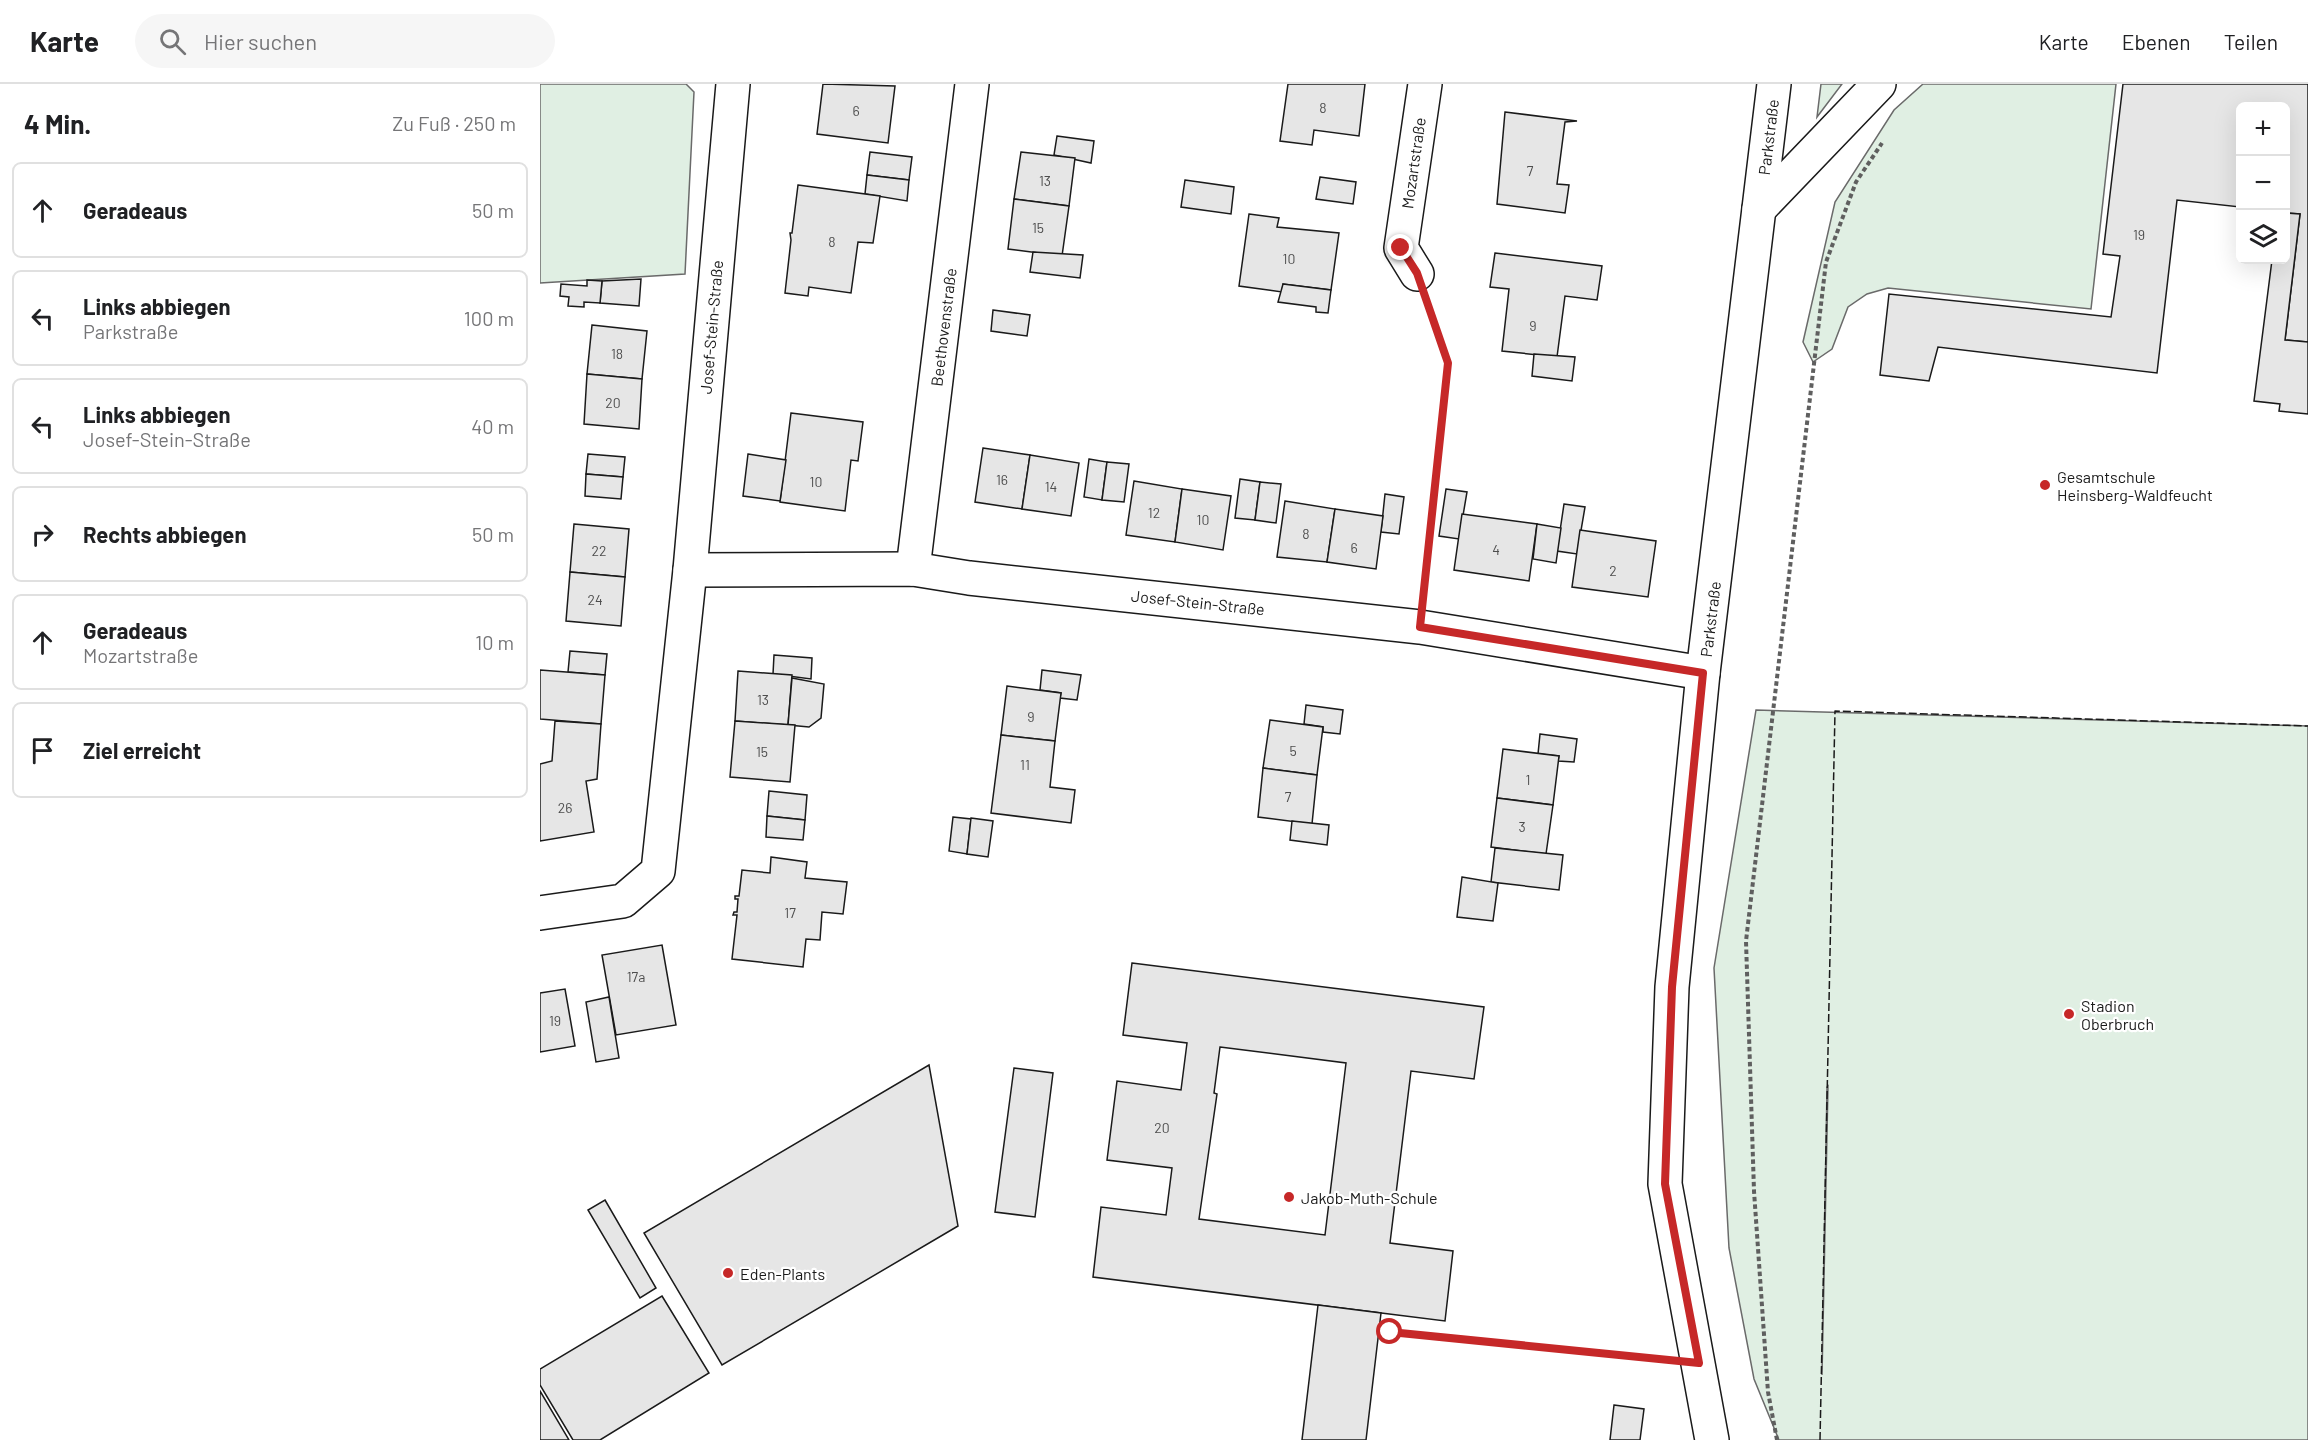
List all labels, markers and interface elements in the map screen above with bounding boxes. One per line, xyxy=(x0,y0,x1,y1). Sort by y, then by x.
search box xyxy=(135,14,555,68)
text: Karte xyxy=(30,24,99,58)
icon: search xyxy=(156,25,189,58)
text: Hier suchen xyxy=(204,28,317,54)
text: Karte xyxy=(2039,29,2089,54)
text: Ebenen xyxy=(2122,29,2191,54)
text: Teilen xyxy=(2224,29,2278,54)
street label: Parkstraße xyxy=(1754,98,1782,176)
house number: 8 xyxy=(1319,99,1327,116)
house number: 6 xyxy=(852,102,860,119)
map controls xyxy=(2236,102,2290,264)
button: + xyxy=(2236,102,2290,156)
text: 4 Min. xyxy=(24,108,91,139)
text: Zu Fuß · 250 m xyxy=(392,111,516,135)
street label: Mozartstraße xyxy=(1397,116,1429,210)
button: − xyxy=(2236,156,2290,210)
house number: 7 xyxy=(1527,162,1534,179)
house number: 13 xyxy=(1039,172,1051,189)
icon: ahead xyxy=(26,194,59,227)
text: Geradeaus xyxy=(83,197,187,223)
text: 50 m xyxy=(472,198,514,222)
button: layers xyxy=(2236,210,2290,264)
house number: 15 xyxy=(1032,219,1044,236)
house number: 19 xyxy=(2133,226,2145,243)
house number: 8 xyxy=(828,233,836,250)
route end xyxy=(1387,234,1413,260)
house number: 10 xyxy=(1283,250,1295,267)
street label: Josef-Stein-Straße xyxy=(696,259,726,395)
street label: Beethovenstraße xyxy=(926,267,960,387)
text: Links abbiegen xyxy=(83,293,231,319)
icon: left xyxy=(26,302,59,335)
text: 100 m xyxy=(464,306,514,330)
house number: 9 xyxy=(1529,317,1537,334)
text: Parkstraße xyxy=(83,319,178,343)
house number: 18 xyxy=(611,345,623,362)
house number: 20 xyxy=(605,394,621,411)
text: Links abbiegen xyxy=(83,401,231,427)
icon: left xyxy=(26,410,59,443)
text: 40 m xyxy=(471,414,514,438)
text: Josef-Stein-Straße xyxy=(83,427,251,451)
place label: Gesamtschule Heinsberg-Waldfeucht xyxy=(2057,467,2213,504)
house number: 16 xyxy=(996,471,1008,488)
house number: 10 xyxy=(810,473,822,490)
house number: 14 xyxy=(1045,478,1057,495)
marker: Gesamtschule Heinsberg-Waldfeucht xyxy=(2038,478,2052,492)
house number: 12 xyxy=(1148,504,1160,521)
house number: 10 xyxy=(1197,511,1209,528)
icon: right xyxy=(26,518,59,551)
text: Rechts abbiegen xyxy=(83,521,246,547)
text: 50 m xyxy=(472,522,514,546)
house number: 8 xyxy=(1302,525,1310,542)
house number: 6 xyxy=(1350,539,1358,556)
house number: 4 xyxy=(1492,541,1500,558)
house number: 22 xyxy=(591,542,607,559)
house number: 2 xyxy=(1609,562,1617,579)
street label: Parkstraße xyxy=(1696,580,1724,658)
street label: Josef-Stein-Straße xyxy=(1130,586,1266,618)
house number: 24 xyxy=(587,591,603,608)
text: Geradeaus xyxy=(83,617,187,643)
icon: ahead xyxy=(26,626,59,659)
text: 10 m xyxy=(475,630,514,654)
text: Mozartstraße xyxy=(83,643,198,667)
house number: 13 xyxy=(757,691,769,708)
house number: 9 xyxy=(1027,708,1035,725)
icon: arrive xyxy=(26,734,59,767)
text: Ziel erreicht xyxy=(83,737,201,763)
house number: 5 xyxy=(1289,742,1297,759)
house number: 15 xyxy=(756,743,768,760)
house number: 11 xyxy=(1020,756,1030,773)
house number: 1 xyxy=(1526,771,1530,788)
house number: 7 xyxy=(1285,788,1292,805)
house number: 26 xyxy=(558,799,572,816)
house number: 3 xyxy=(1518,818,1526,835)
house number: 17 xyxy=(784,904,796,921)
house number: 17a xyxy=(627,968,645,985)
place label: Stadion Oberbruch xyxy=(2081,996,2154,1033)
marker: Stadion Oberbruch xyxy=(2062,1007,2076,1021)
house number: 19 xyxy=(549,1012,561,1029)
house number: 20 xyxy=(1154,1119,1170,1136)
place label: Jakob-Muth-Schule xyxy=(1301,1188,1438,1207)
marker: Jakob-Muth-Schule xyxy=(1282,1190,1296,1204)
place label: Eden-Plants xyxy=(740,1264,825,1283)
marker: Eden-Plants xyxy=(721,1266,735,1280)
route start xyxy=(1376,1318,1402,1344)

